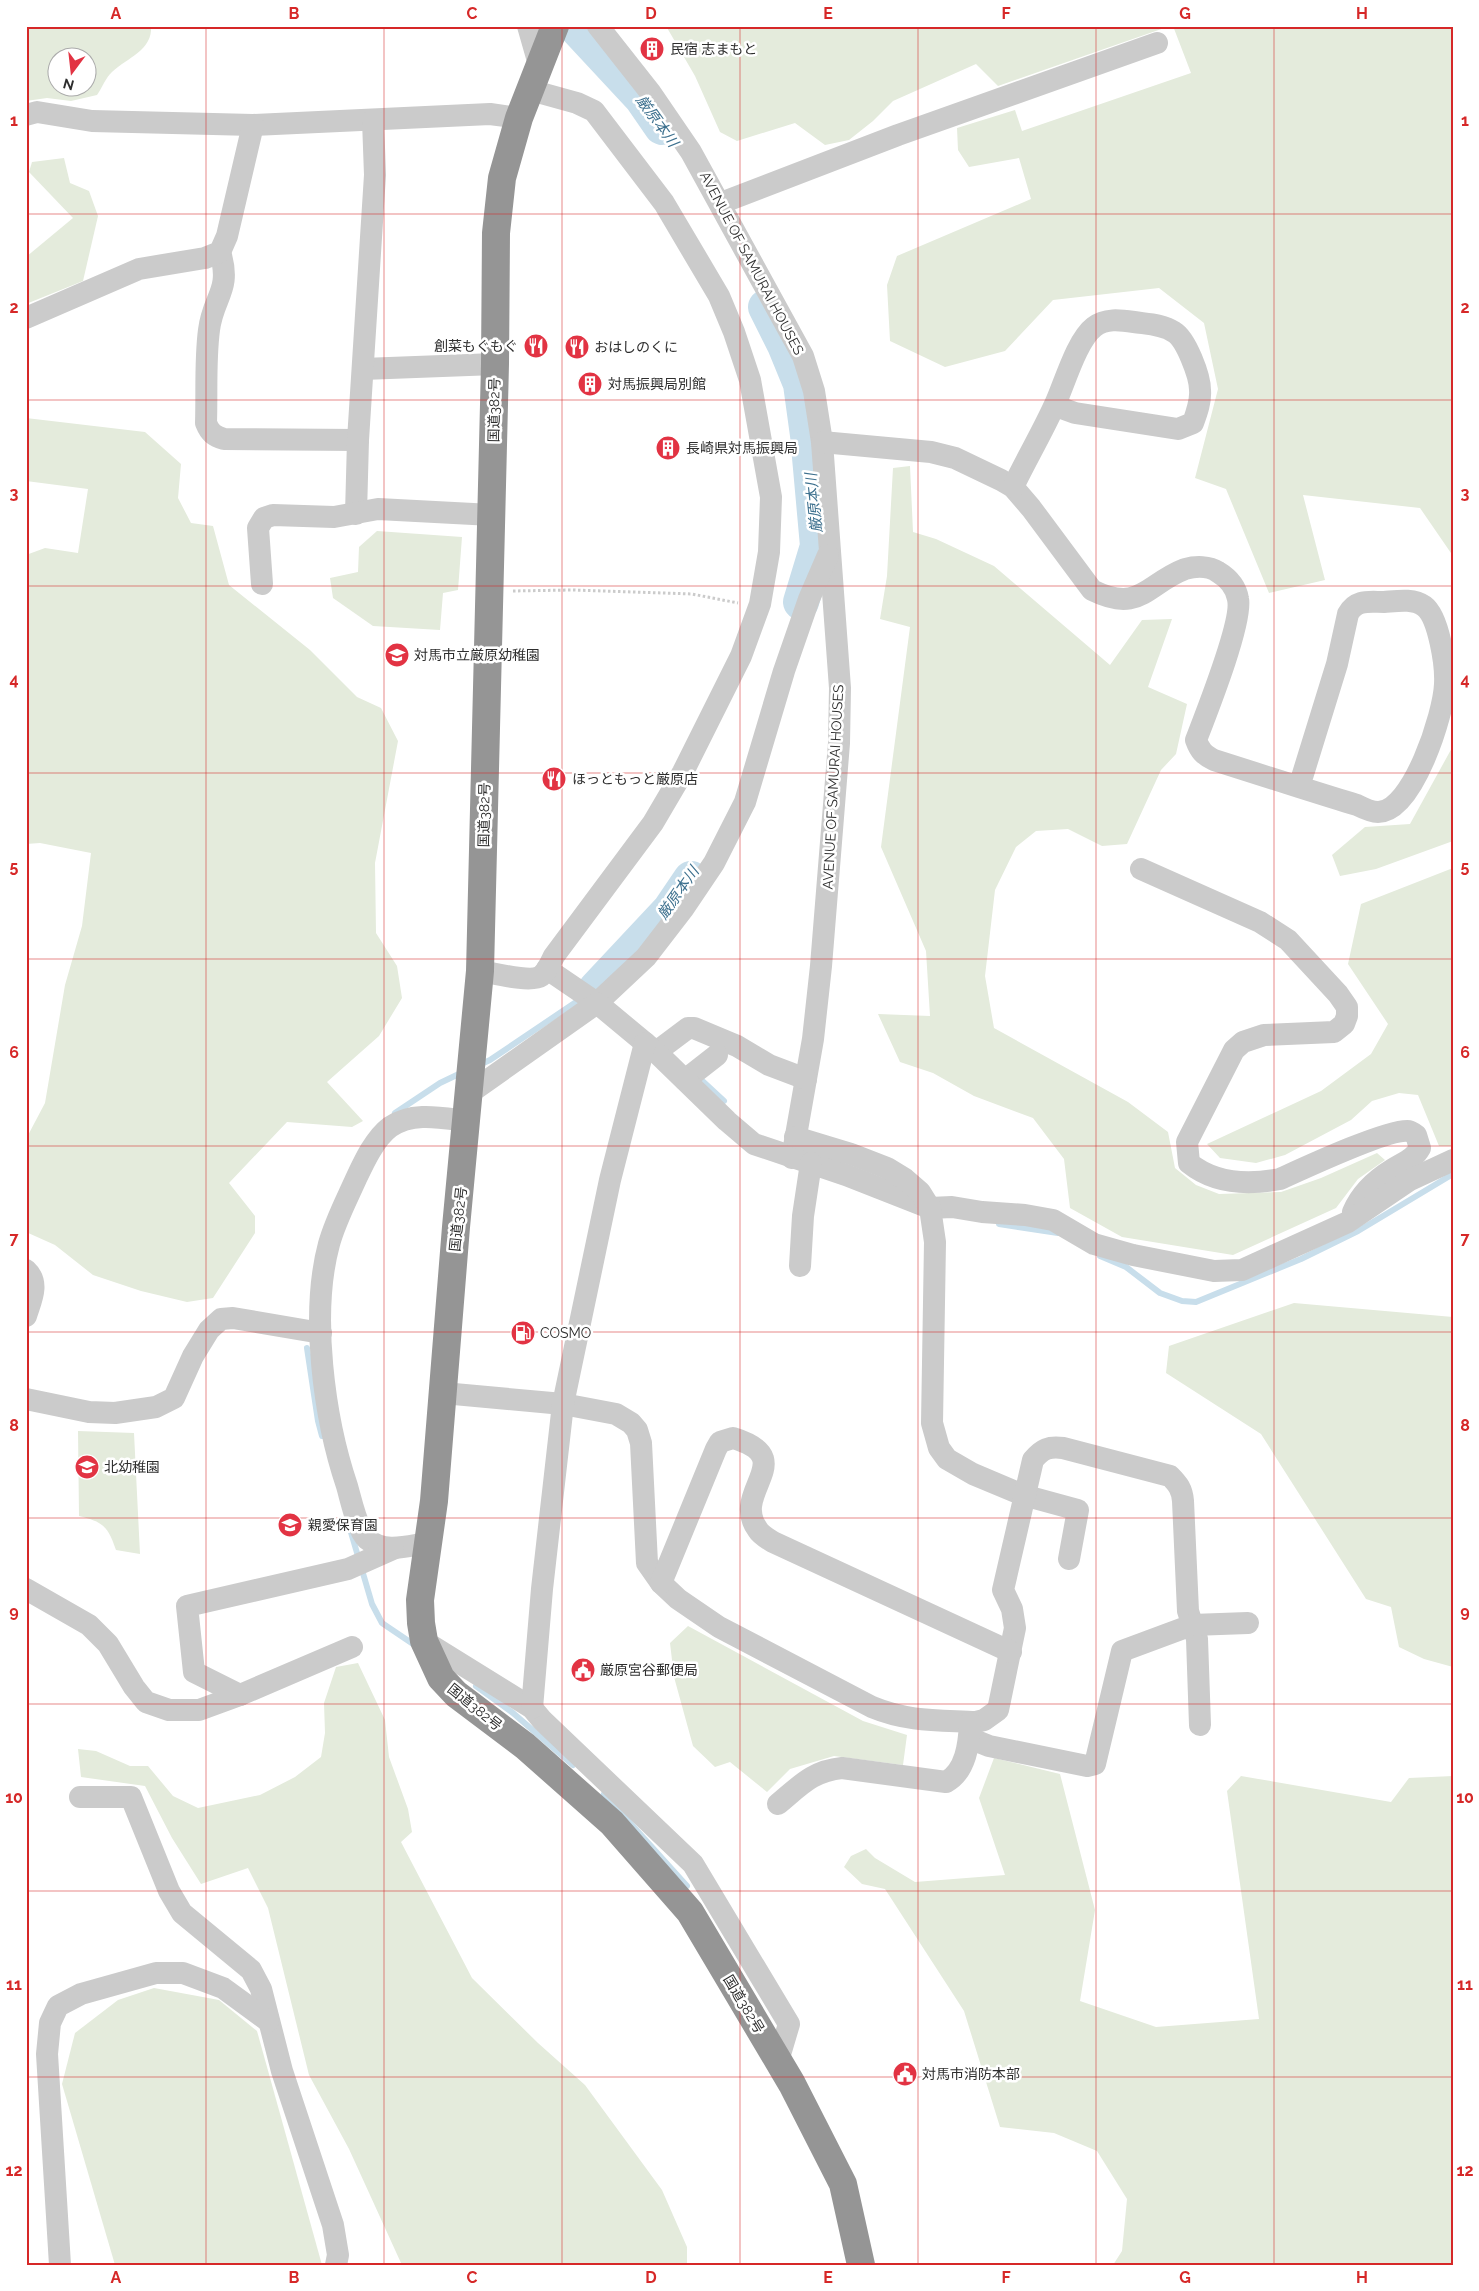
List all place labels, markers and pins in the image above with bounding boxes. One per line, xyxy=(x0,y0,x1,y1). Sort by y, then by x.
building icon: 民宿 志まもと xyxy=(639,36,665,62)
place label: 民宿 志まもと xyxy=(670,41,757,57)
restaurant icon: 創菜もぐもぐ xyxy=(523,333,549,359)
restaurant icon: おはしのくに xyxy=(564,334,590,360)
place label: 創菜もぐもぐ xyxy=(434,338,518,354)
place label: おはしのくに xyxy=(594,339,678,355)
building icon: 対馬振興局別館 xyxy=(577,371,603,397)
place label: 対馬振興局別館 xyxy=(608,376,706,392)
building icon: 長崎県対馬振興局 xyxy=(655,435,681,461)
place label: 長崎県対馬振興局 xyxy=(686,440,798,456)
school or university icon: 対馬市立厳原幼稚園 xyxy=(384,642,410,668)
place label: 対馬市立厳原幼稚園 xyxy=(414,647,540,663)
restaurant icon: ほっともっと厳原店 xyxy=(541,766,567,792)
place label: ほっともっと厳原店 xyxy=(572,771,698,787)
fuel station icon: COSMO xyxy=(510,1320,536,1346)
place label: COSMO xyxy=(540,1325,591,1341)
school or university icon: 北幼稚園 xyxy=(74,1454,100,1480)
place label: 北幼稚園 xyxy=(104,1459,160,1475)
school or university icon: 親愛保育園 xyxy=(277,1512,303,1538)
place label: 親愛保育園 xyxy=(308,1517,378,1533)
public building icon: 厳原宮谷郵便局 xyxy=(570,1657,596,1683)
place label: 厳原宮谷郵便局 xyxy=(600,1662,698,1678)
public building icon: 対馬市消防本部 xyxy=(892,2061,918,2087)
place label: 対馬市消防本部 xyxy=(922,2066,1020,2082)

